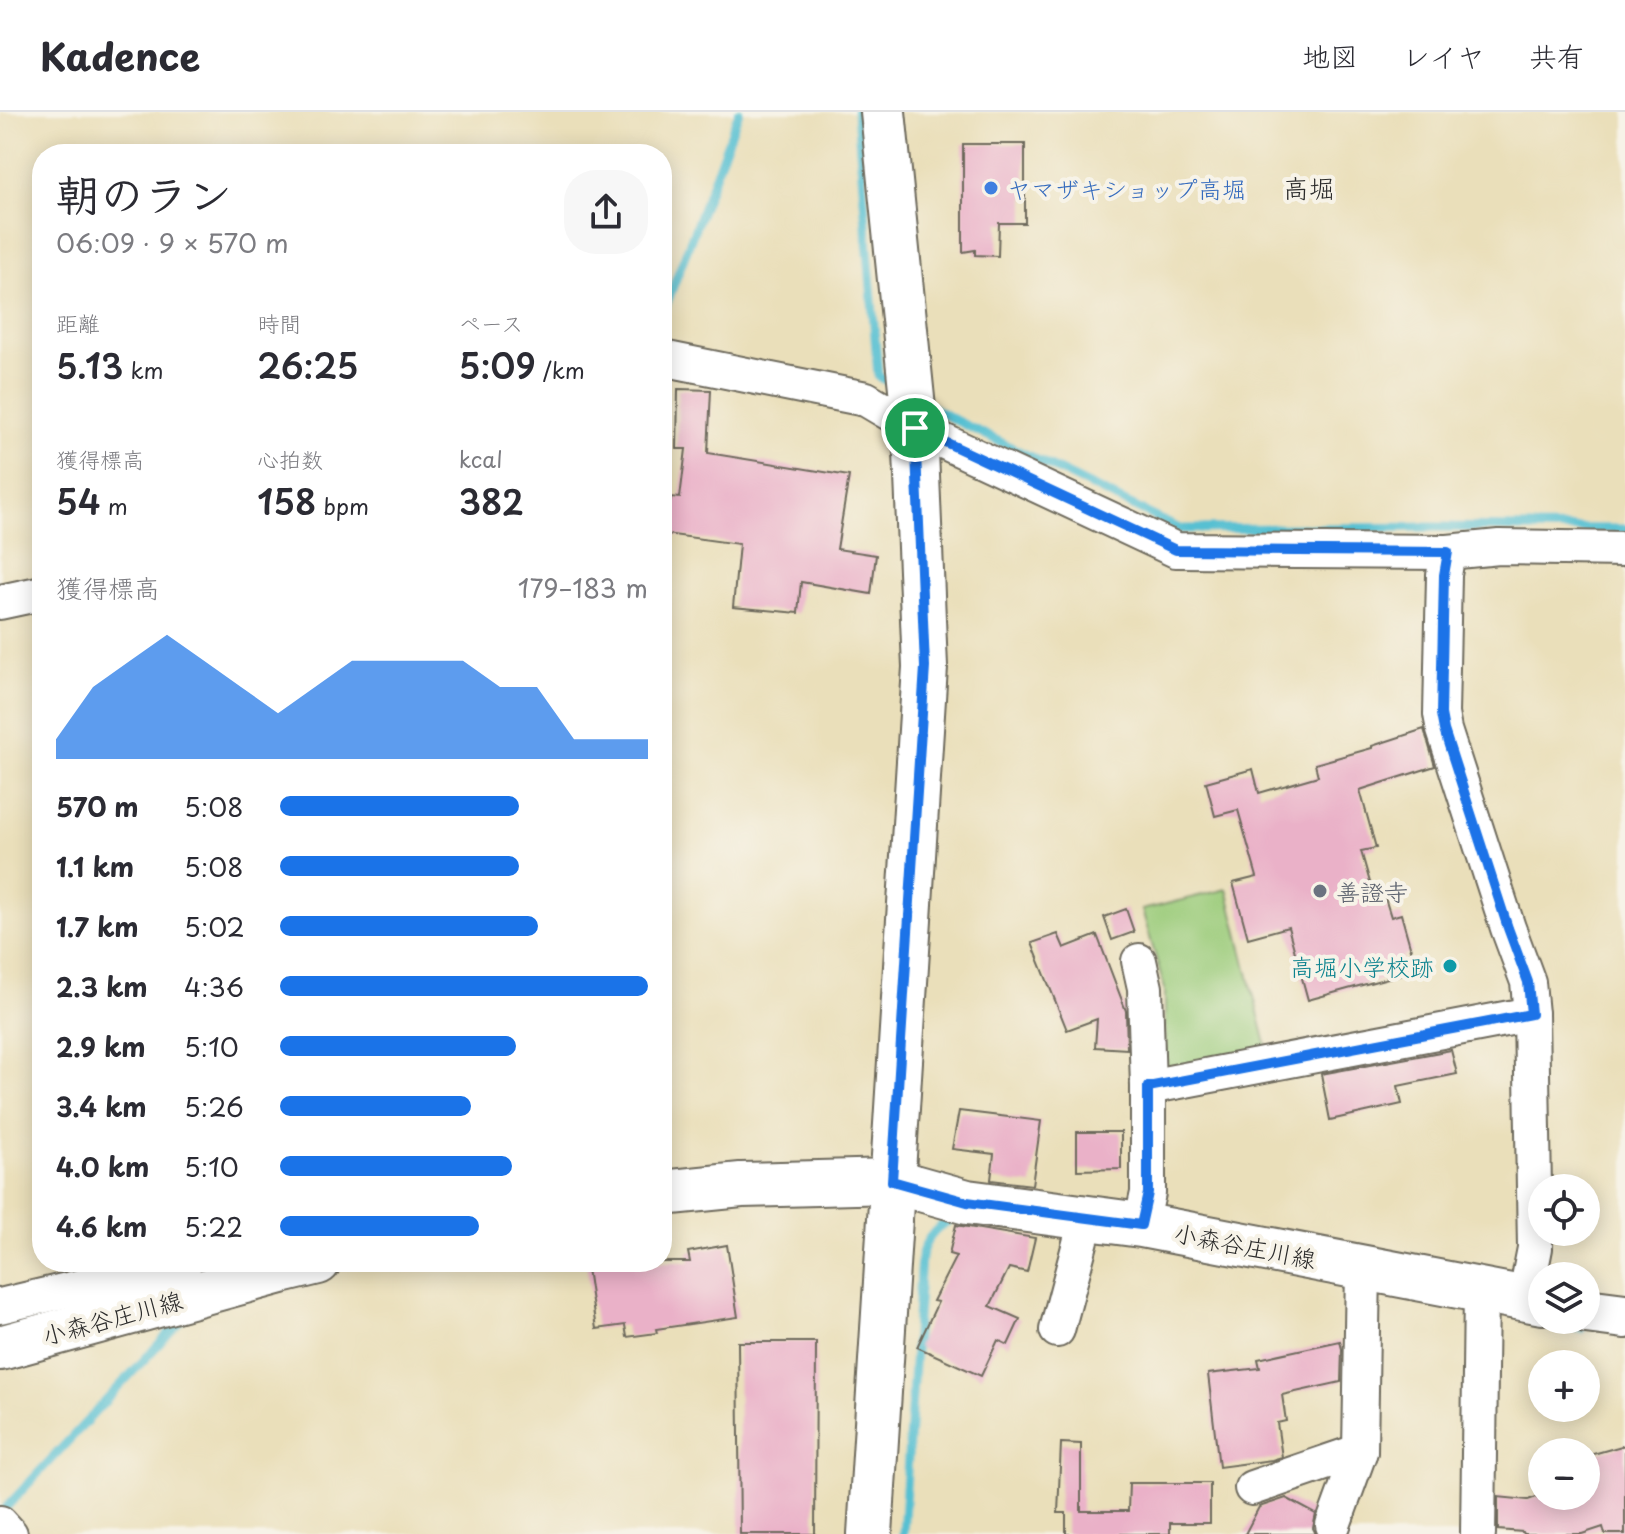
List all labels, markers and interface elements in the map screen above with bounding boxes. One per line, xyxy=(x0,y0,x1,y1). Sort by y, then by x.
text: Kadence xyxy=(40,27,200,84)
text: 地図 xyxy=(1302,34,1358,77)
text: レイヤ xyxy=(1402,34,1485,77)
text: 共有 xyxy=(1529,34,1585,77)
text: 朝のラン xyxy=(56,160,232,226)
district label: 高堀 xyxy=(1283,168,1335,207)
button: share xyxy=(564,170,648,254)
place label: ヤマザキショップ高堀 xyxy=(1007,170,1246,206)
marker: ヤマザキショップ高堀 xyxy=(982,179,1000,197)
text: 06:09 · 9 × 570 m xyxy=(56,223,289,262)
text: 距離 xyxy=(56,306,100,339)
text: 時間 xyxy=(257,306,301,339)
text: ペース xyxy=(459,306,523,339)
text: 5.13 xyxy=(56,339,123,391)
text: 26:25 xyxy=(257,339,359,391)
text: 5:09 xyxy=(459,339,536,391)
text: km xyxy=(123,353,164,386)
text: /km xyxy=(536,353,585,386)
pin xyxy=(881,394,949,462)
icon: arrive xyxy=(893,406,937,450)
text: 獲得標高 xyxy=(56,442,144,475)
text: 心拍数 xyxy=(257,442,323,475)
text: kcal xyxy=(459,442,503,475)
text: 54 xyxy=(56,475,101,527)
text: 158 xyxy=(257,475,316,527)
text: 382 xyxy=(459,475,524,527)
text: m xyxy=(101,489,128,522)
text: bpm xyxy=(316,489,369,522)
text: 獲得標高 xyxy=(56,568,160,607)
text: 179–183 m xyxy=(518,568,648,607)
text: 570 m xyxy=(56,787,139,826)
text: 5:08 xyxy=(184,787,243,826)
text: 1.1 km xyxy=(56,847,134,886)
text: 5:08 xyxy=(184,847,243,886)
place label: 善證寺 xyxy=(1336,873,1408,909)
marker: 善證寺 xyxy=(1311,882,1329,900)
text: 1.7 km xyxy=(56,907,139,946)
text: 5:02 xyxy=(184,907,245,946)
place label: 高堀小学校跡 xyxy=(1290,948,1434,984)
marker: 高堀小学校跡 xyxy=(1441,957,1459,975)
text: 2.3 km xyxy=(56,967,148,1006)
text: 4:36 xyxy=(184,967,244,1006)
text: 2.9 km xyxy=(56,1027,146,1066)
text: 5:10 xyxy=(184,1027,239,1066)
text: 3.4 km xyxy=(56,1087,147,1126)
text: 5:26 xyxy=(184,1087,244,1126)
text: 4.0 km xyxy=(56,1147,149,1186)
text: 5:10 xyxy=(184,1147,239,1186)
map controls xyxy=(1528,1174,1600,1510)
button: locate xyxy=(1528,1174,1600,1246)
text: 4.6 km xyxy=(56,1207,147,1246)
text: 5:22 xyxy=(184,1207,243,1246)
street label: 小森谷庄川線 xyxy=(1171,1214,1319,1276)
button: layers xyxy=(1528,1262,1600,1334)
street label: 小森谷庄川線 xyxy=(38,1281,186,1353)
button: + xyxy=(1528,1350,1600,1422)
button: − xyxy=(1528,1438,1600,1510)

